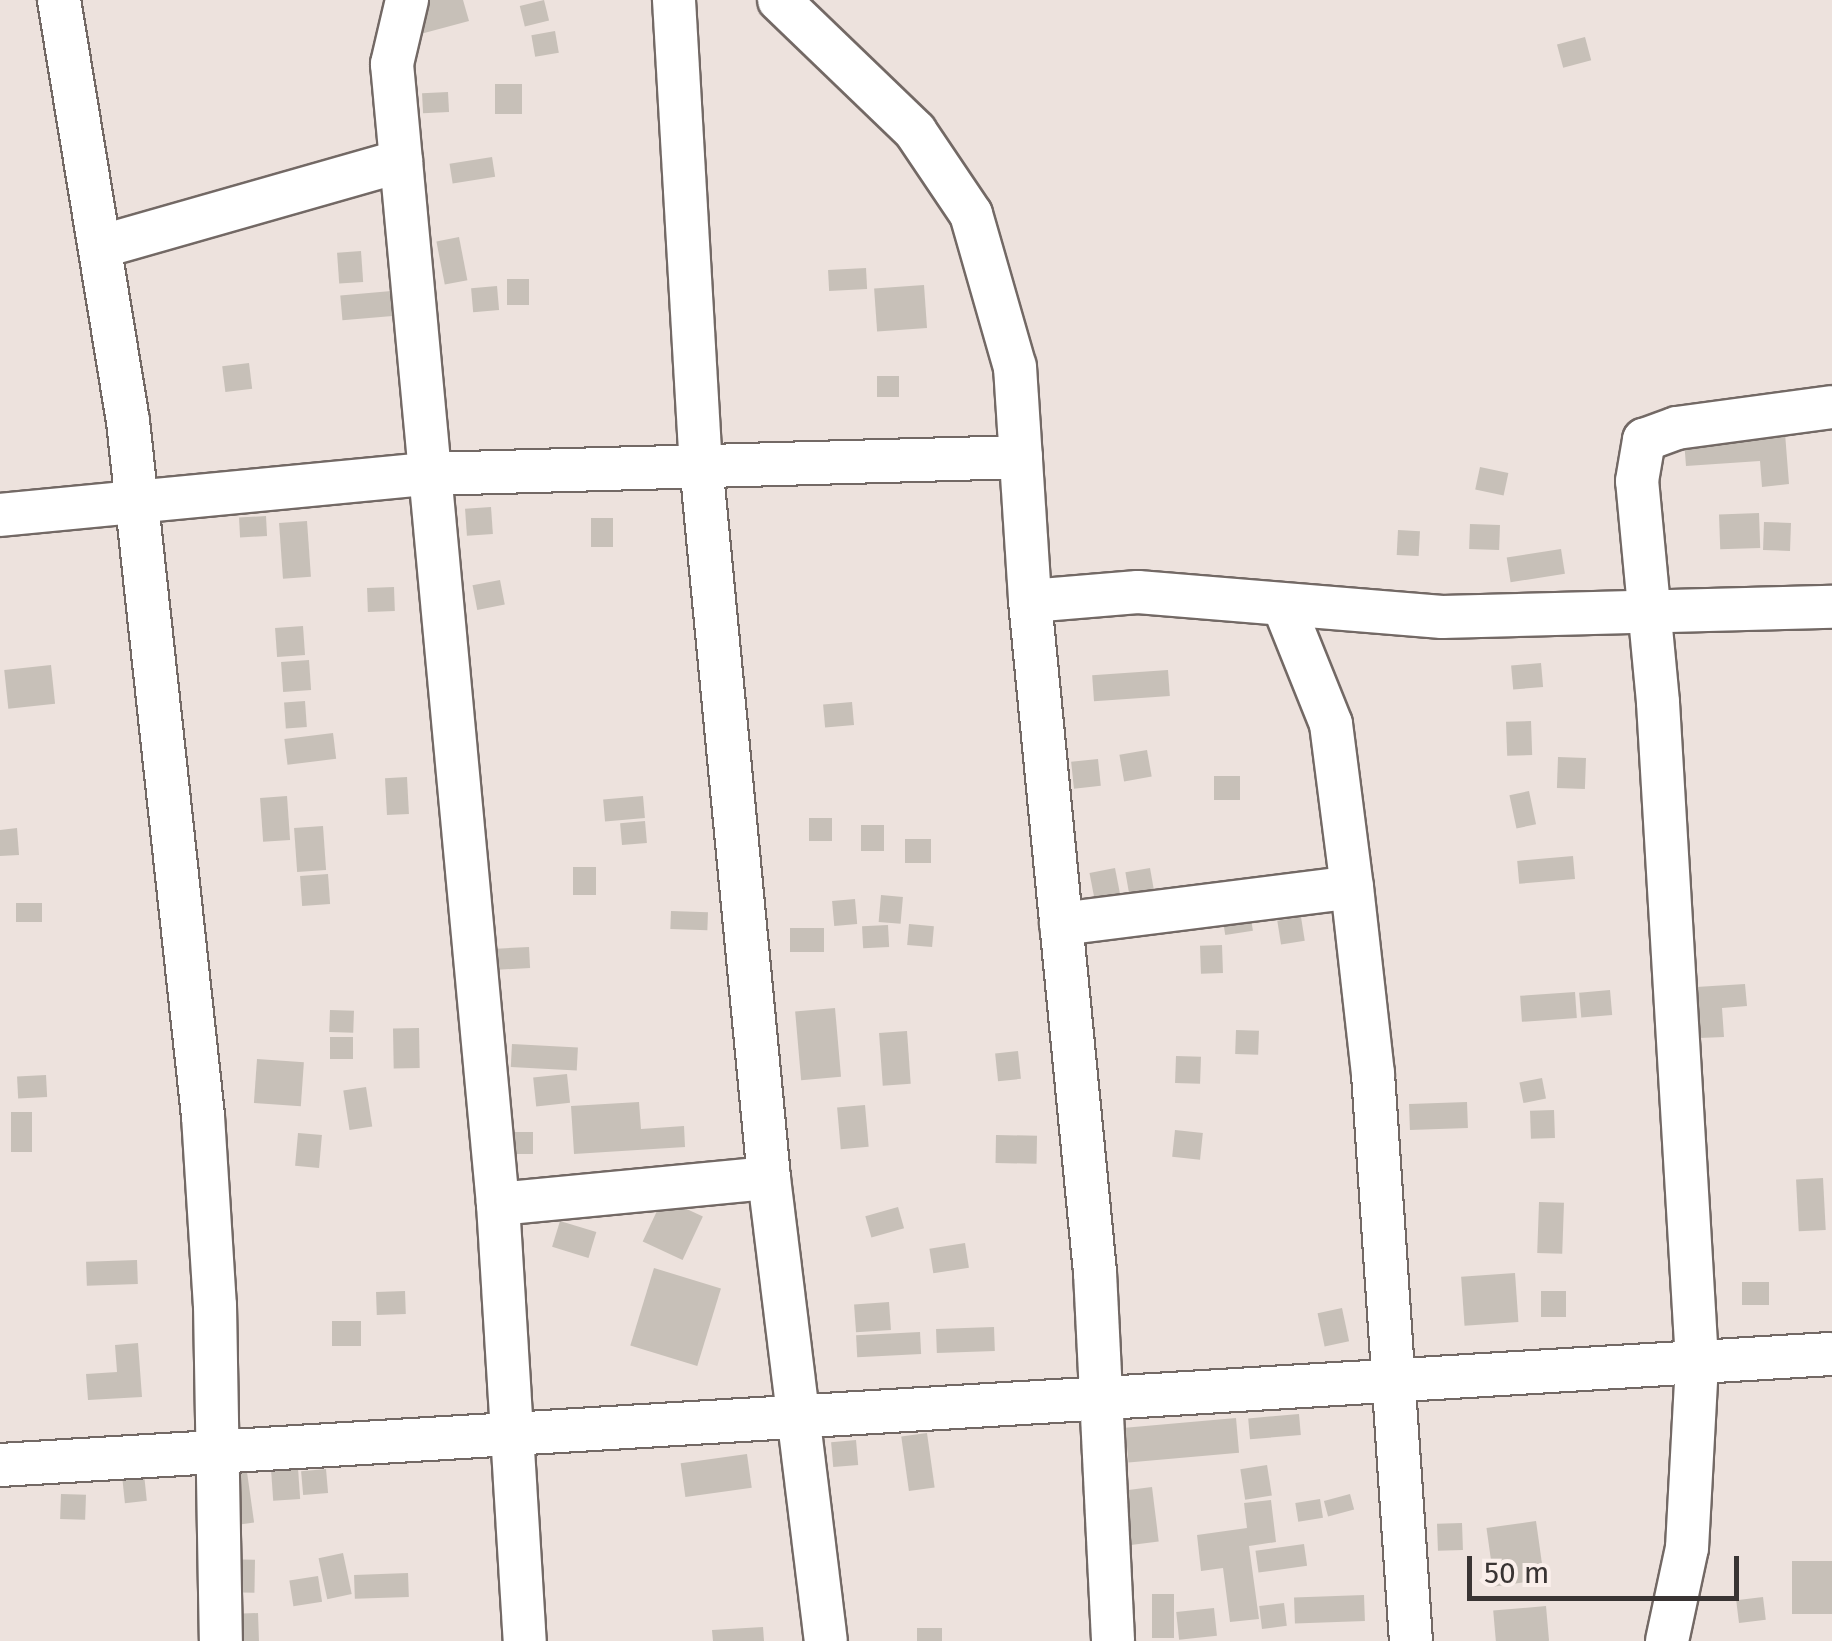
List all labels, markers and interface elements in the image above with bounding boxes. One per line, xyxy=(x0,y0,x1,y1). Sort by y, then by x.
scale bar xyxy=(1472,1536,1744,1598)
text: 50 m xyxy=(1484,1555,1549,1591)

